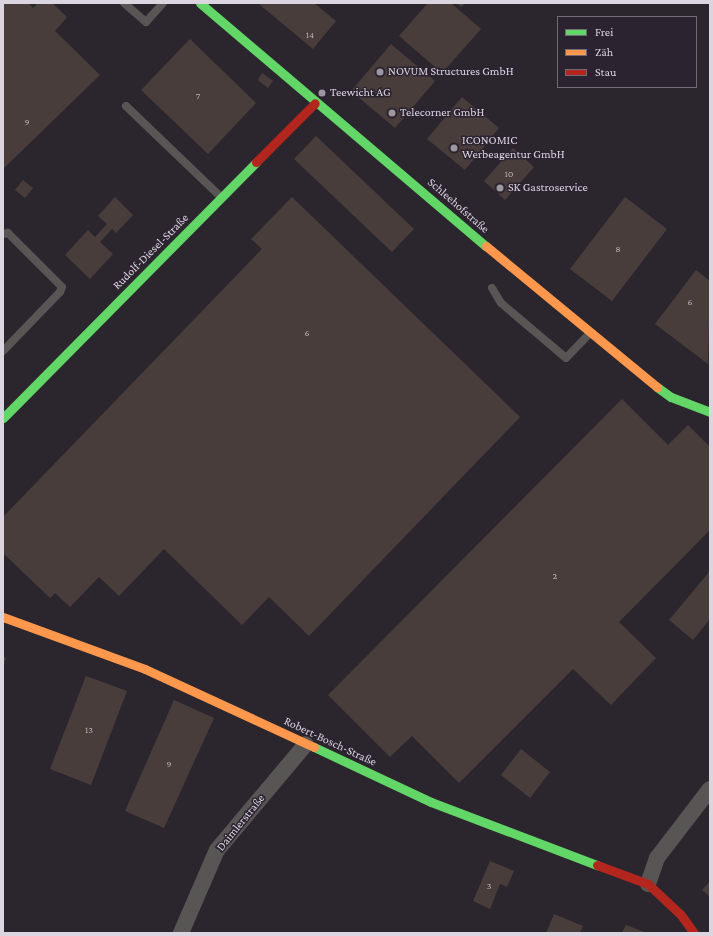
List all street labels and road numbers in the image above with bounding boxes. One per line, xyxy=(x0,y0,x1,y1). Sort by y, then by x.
street label: Schleehofstraße xyxy=(424,175,492,237)
street label: Rudolf-Diesel-Straße xyxy=(110,211,192,293)
street label: Robert-Bosch-Straße xyxy=(281,714,379,770)
street label: Daimlerstraße xyxy=(214,792,268,854)

